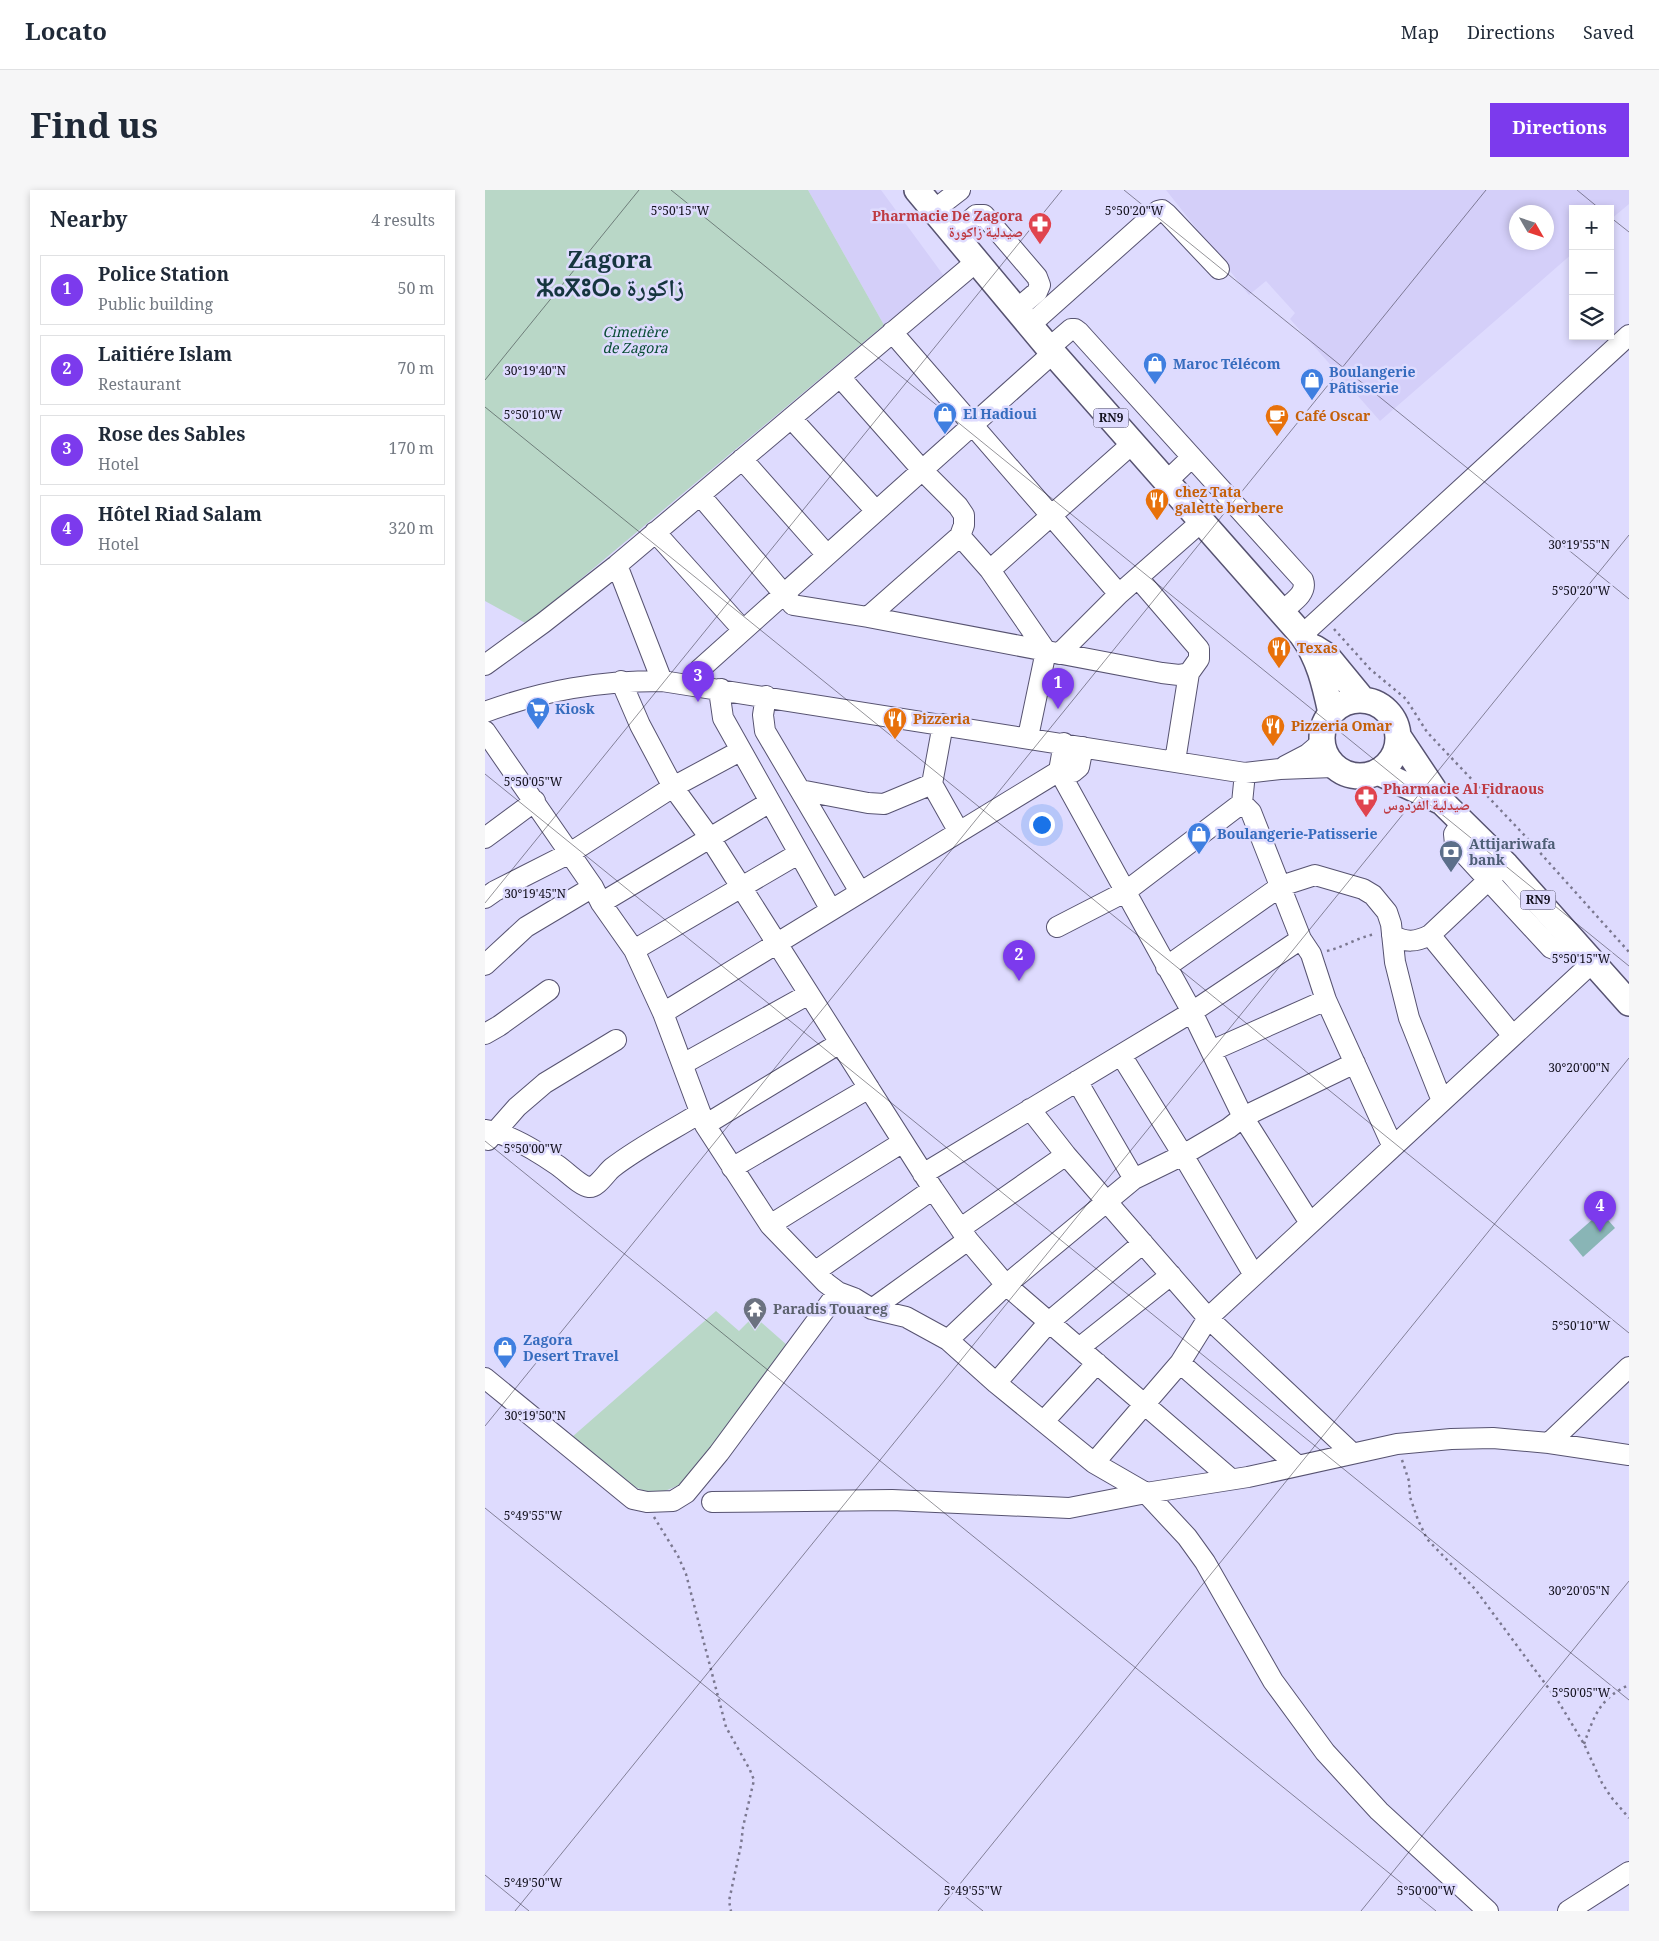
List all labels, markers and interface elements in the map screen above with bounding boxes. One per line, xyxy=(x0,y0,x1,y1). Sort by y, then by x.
text: Locato xyxy=(25,14,107,55)
text: Map xyxy=(1401,20,1439,50)
text: Directions xyxy=(1467,20,1555,50)
text: Saved xyxy=(1583,20,1634,50)
text: Find us xyxy=(30,101,158,160)
button: Directions xyxy=(1490,103,1629,157)
text: 5°50'15"W xyxy=(651,202,710,223)
text: 5°50'20"W xyxy=(1105,202,1164,223)
text: Nearby xyxy=(50,205,128,240)
north arrow xyxy=(1509,205,1554,250)
map controls xyxy=(1569,205,1614,340)
button: + xyxy=(1569,205,1614,250)
place label: Pharmacie De Zagora صيدلية زاكورة xyxy=(872,206,1023,246)
text: 4 results xyxy=(371,209,435,236)
pharmacy icon: Pharmacie De Zagora صيدلية زاكورة xyxy=(1027,211,1053,245)
district label: Zagora ⵣⴰⴳⵓⵔⴰ زاكورة xyxy=(536,242,684,311)
button: − xyxy=(1569,250,1614,295)
text: Police Station xyxy=(98,261,229,293)
text: 1 xyxy=(63,277,71,304)
text: 50 m xyxy=(397,277,434,304)
text: Public building xyxy=(98,293,213,320)
button: layers xyxy=(1569,295,1614,340)
park label: Cimetière de Zagora xyxy=(602,322,669,362)
text: Laitiére Islam xyxy=(98,341,232,373)
shop icon: Maroc Télécom xyxy=(1142,351,1168,385)
place label: Maroc Télécom xyxy=(1173,354,1281,378)
text: 2 xyxy=(63,357,71,384)
text: 70 m xyxy=(397,357,434,384)
text: 30°19'40"N xyxy=(504,362,566,383)
place label: Boulangerie Pâtisserie xyxy=(1329,362,1415,402)
shop icon: Boulangerie Pâtisserie xyxy=(1299,367,1325,401)
text: Restaurant xyxy=(98,373,181,400)
shop icon: El Hadioui xyxy=(932,401,958,435)
cafe icon: Café Oscar xyxy=(1264,403,1290,437)
place label: El Hadioui xyxy=(963,404,1037,428)
text: 5°50'10"W xyxy=(504,406,563,427)
place label: Café Oscar xyxy=(1295,406,1371,430)
road number: RN9 xyxy=(1093,408,1129,428)
text: Rose des Sables xyxy=(98,421,245,453)
text: 3 xyxy=(63,437,71,464)
text: 170 m xyxy=(389,437,434,464)
text: Hotel xyxy=(98,453,139,480)
place label: chez Tata galette berbere xyxy=(1175,482,1283,522)
restaurant icon: chez Tata galette berbere xyxy=(1144,487,1170,521)
text: Hôtel Riad Salam xyxy=(98,501,262,533)
text: 4 xyxy=(63,517,71,544)
text: 320 m xyxy=(389,517,434,544)
text: Hotel xyxy=(98,533,139,560)
text: 30°19'55"N xyxy=(1548,536,1610,557)
text: 5°50'20"W xyxy=(1552,582,1611,603)
restaurant icon: Texas xyxy=(1266,635,1292,669)
place label: Texas xyxy=(1297,638,1338,662)
pin: 3 xyxy=(682,661,714,702)
pin: 1 xyxy=(1042,668,1074,709)
supermarket icon: Kiosk xyxy=(525,696,551,730)
place label: Kiosk xyxy=(555,699,595,723)
restaurant icon: Pizzeria xyxy=(882,706,908,740)
place label: Pizzeria xyxy=(913,709,970,733)
restaurant icon: Pizzeria Omar xyxy=(1260,713,1286,747)
place label: Pizzeria Omar xyxy=(1291,716,1393,740)
text: 5°50'05"W xyxy=(504,773,563,794)
place label: Pharmacie Al Fidraous صيدلية الفردوس xyxy=(1383,779,1544,819)
pharmacy icon: Pharmacie Al Fidraous صيدلية الفردوس xyxy=(1353,784,1379,818)
your location xyxy=(1029,812,1055,838)
shop icon: Boulangerie-Patisserie xyxy=(1186,821,1212,855)
place label: Boulangerie-Patisserie xyxy=(1217,824,1377,848)
place label: Attijariwafa bank xyxy=(1469,834,1556,874)
bank icon: Attijariwafa bank xyxy=(1438,839,1464,873)
text: 30°19'45"N xyxy=(504,885,566,906)
road number: RN9 xyxy=(1521,890,1555,910)
pin: 2 xyxy=(1003,940,1035,981)
text: 5°50'15"W xyxy=(1552,950,1611,971)
text: 30°20'00"N xyxy=(1548,1059,1610,1080)
text: 5°50'00"W xyxy=(504,1140,563,1161)
pin: 4 xyxy=(1584,1191,1616,1232)
temple icon: Paradis Touareg xyxy=(742,1296,768,1330)
place label: Paradis Touareg xyxy=(773,1299,888,1323)
text: 5°50'10"W xyxy=(1552,1317,1611,1338)
place label: Zagora Desert Travel xyxy=(523,1330,619,1370)
shop icon: Zagora Desert Travel xyxy=(492,1335,518,1369)
text: 30°19'50"N xyxy=(504,1407,566,1428)
text: 5°49'55"W xyxy=(504,1507,563,1528)
text: 30°20'05"N xyxy=(1548,1582,1610,1603)
text: 5°50'05"W xyxy=(1552,1684,1611,1705)
text: 5°49'50"W xyxy=(504,1874,563,1895)
text: 5°49'55"W xyxy=(944,1882,1003,1903)
text: 5°50'00"W xyxy=(1397,1882,1456,1903)

